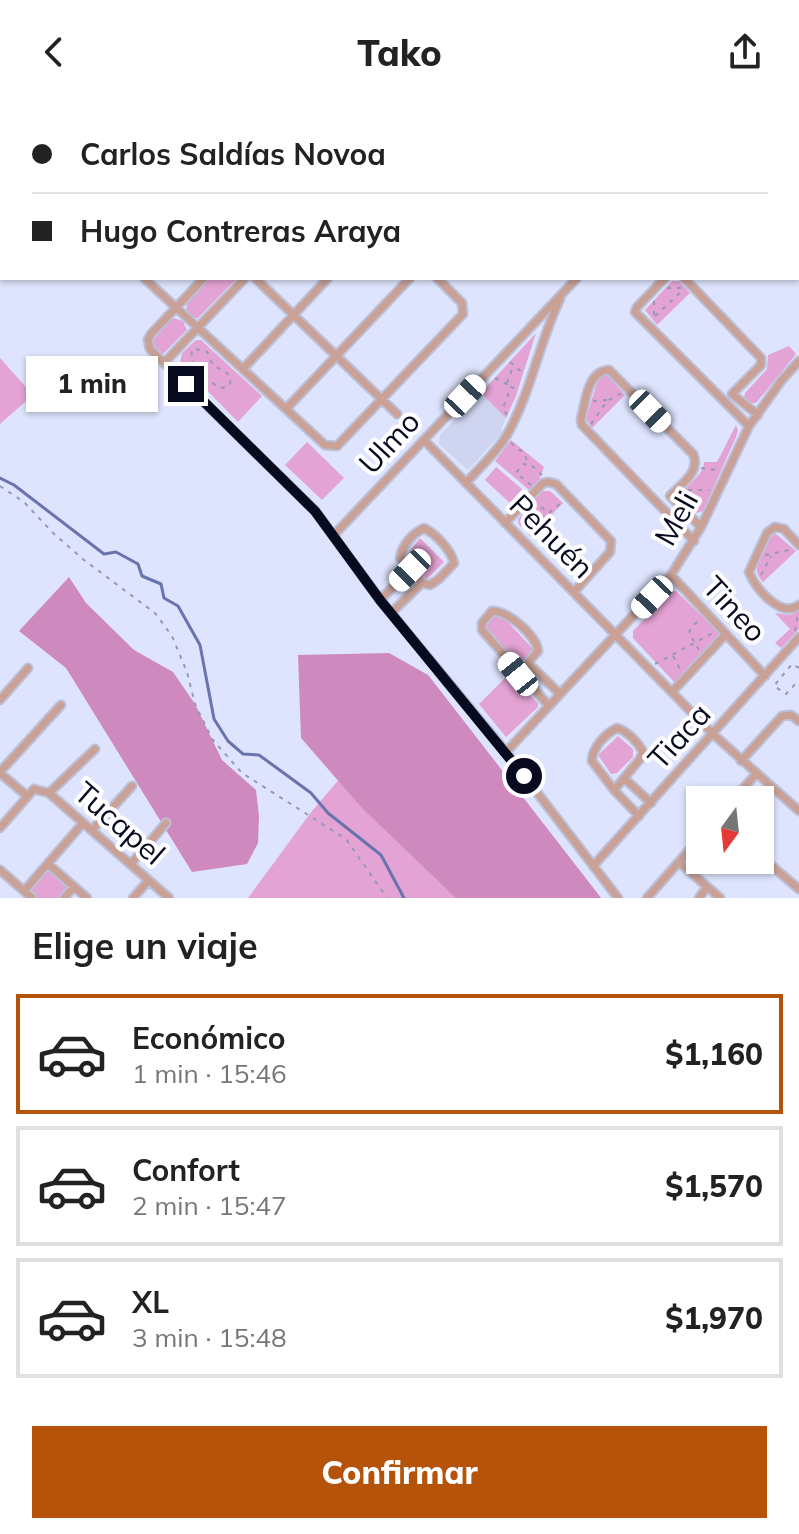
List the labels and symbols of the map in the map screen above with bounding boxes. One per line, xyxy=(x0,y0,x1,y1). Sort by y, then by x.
callout: 1 min xyxy=(26,356,158,412)
route end xyxy=(168,366,204,402)
car xyxy=(440,370,490,422)
car xyxy=(625,385,675,437)
street label: Ulmo xyxy=(350,403,428,481)
street label: Meli xyxy=(646,484,706,552)
street label: Pehuén xyxy=(502,486,602,586)
car xyxy=(385,544,435,596)
street label: Tineo xyxy=(695,568,775,650)
car xyxy=(627,571,677,623)
car xyxy=(494,648,542,700)
street label: Tiaca xyxy=(639,695,719,777)
route start xyxy=(506,758,542,794)
street label: Tucapel xyxy=(67,773,173,873)
north arrow xyxy=(686,786,774,874)

